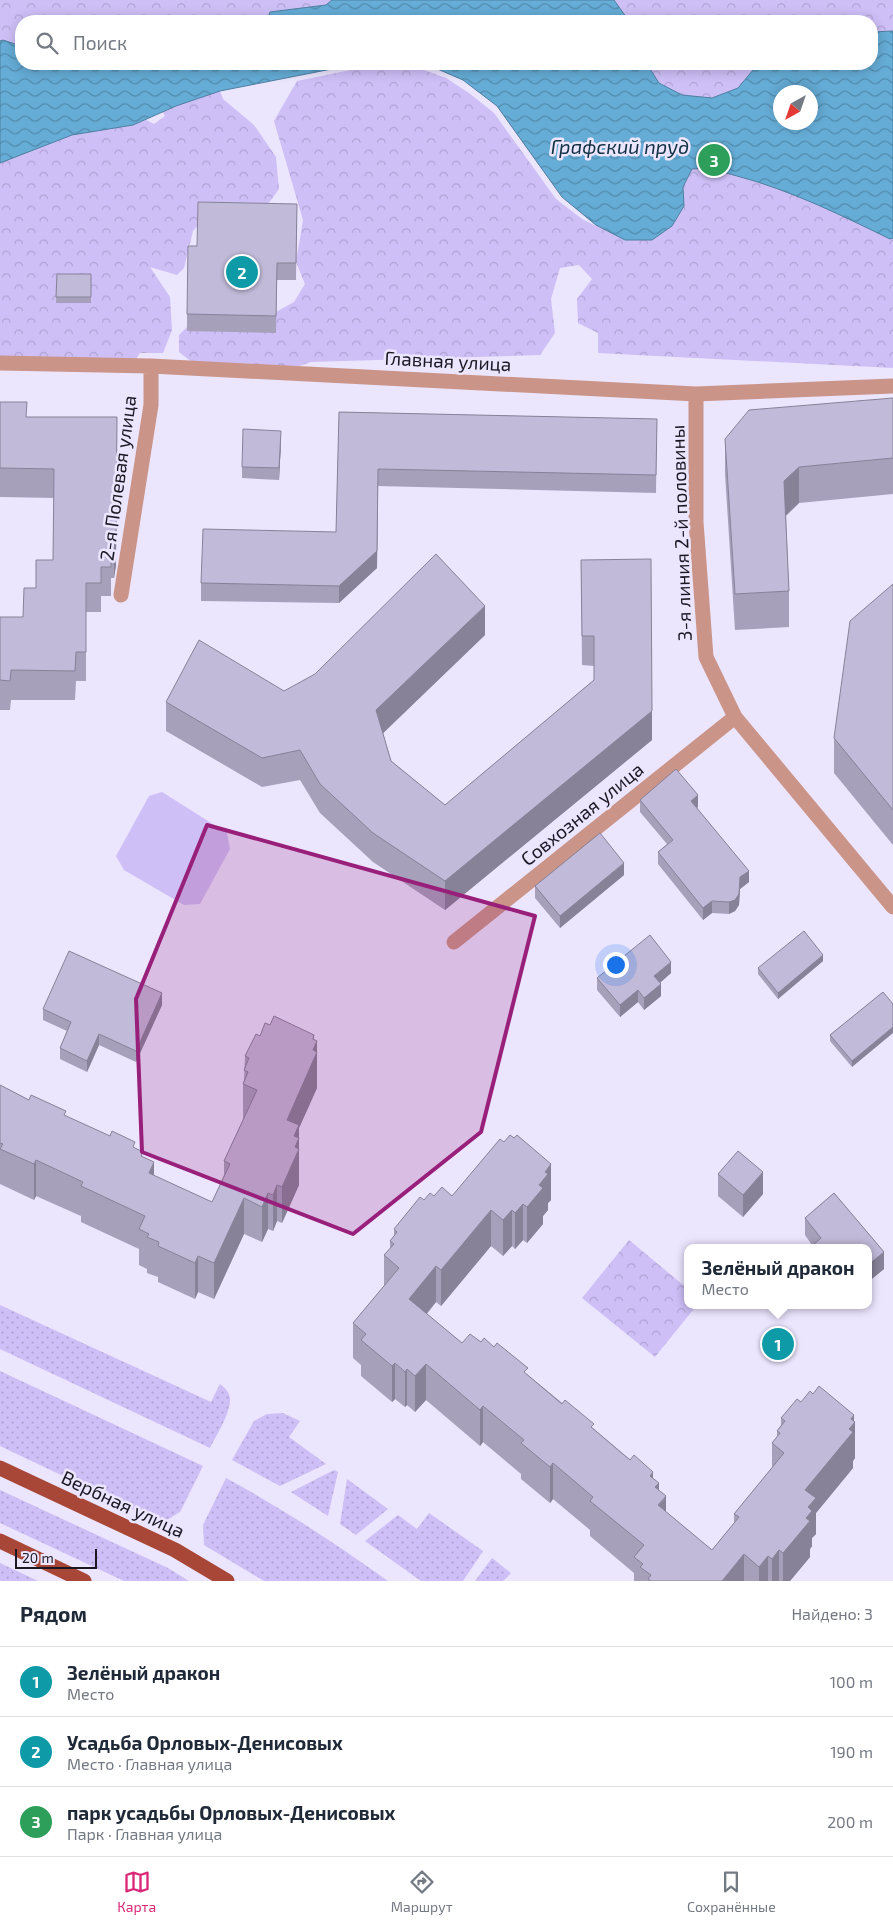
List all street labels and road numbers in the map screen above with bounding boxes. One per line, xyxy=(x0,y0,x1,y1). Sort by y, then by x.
street label: Главная улица xyxy=(384,346,512,376)
street label: 2-я Полевая улица xyxy=(95,394,141,562)
street label: 3-я линия 2-й половины xyxy=(665,424,696,642)
street label: Совхозная улица xyxy=(516,757,648,871)
street label: Вербная улица xyxy=(58,1465,188,1543)

